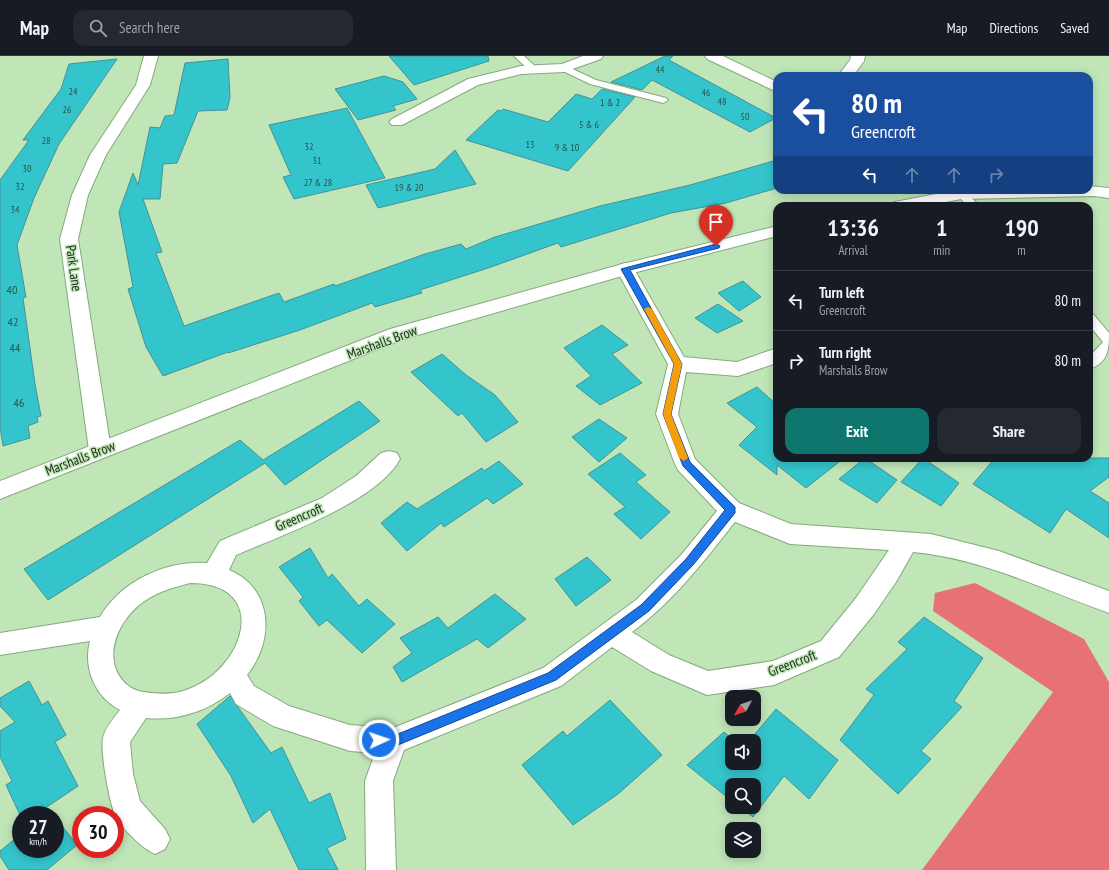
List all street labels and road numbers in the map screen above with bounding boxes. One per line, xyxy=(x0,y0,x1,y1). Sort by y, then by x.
street label: Park Lane xyxy=(62,244,86,293)
street label: Marshalls Brow xyxy=(344,321,420,363)
street label: Marshalls Brow xyxy=(42,436,118,480)
street label: Greencroft xyxy=(272,499,326,535)
street label: Greencroft xyxy=(765,646,819,680)

